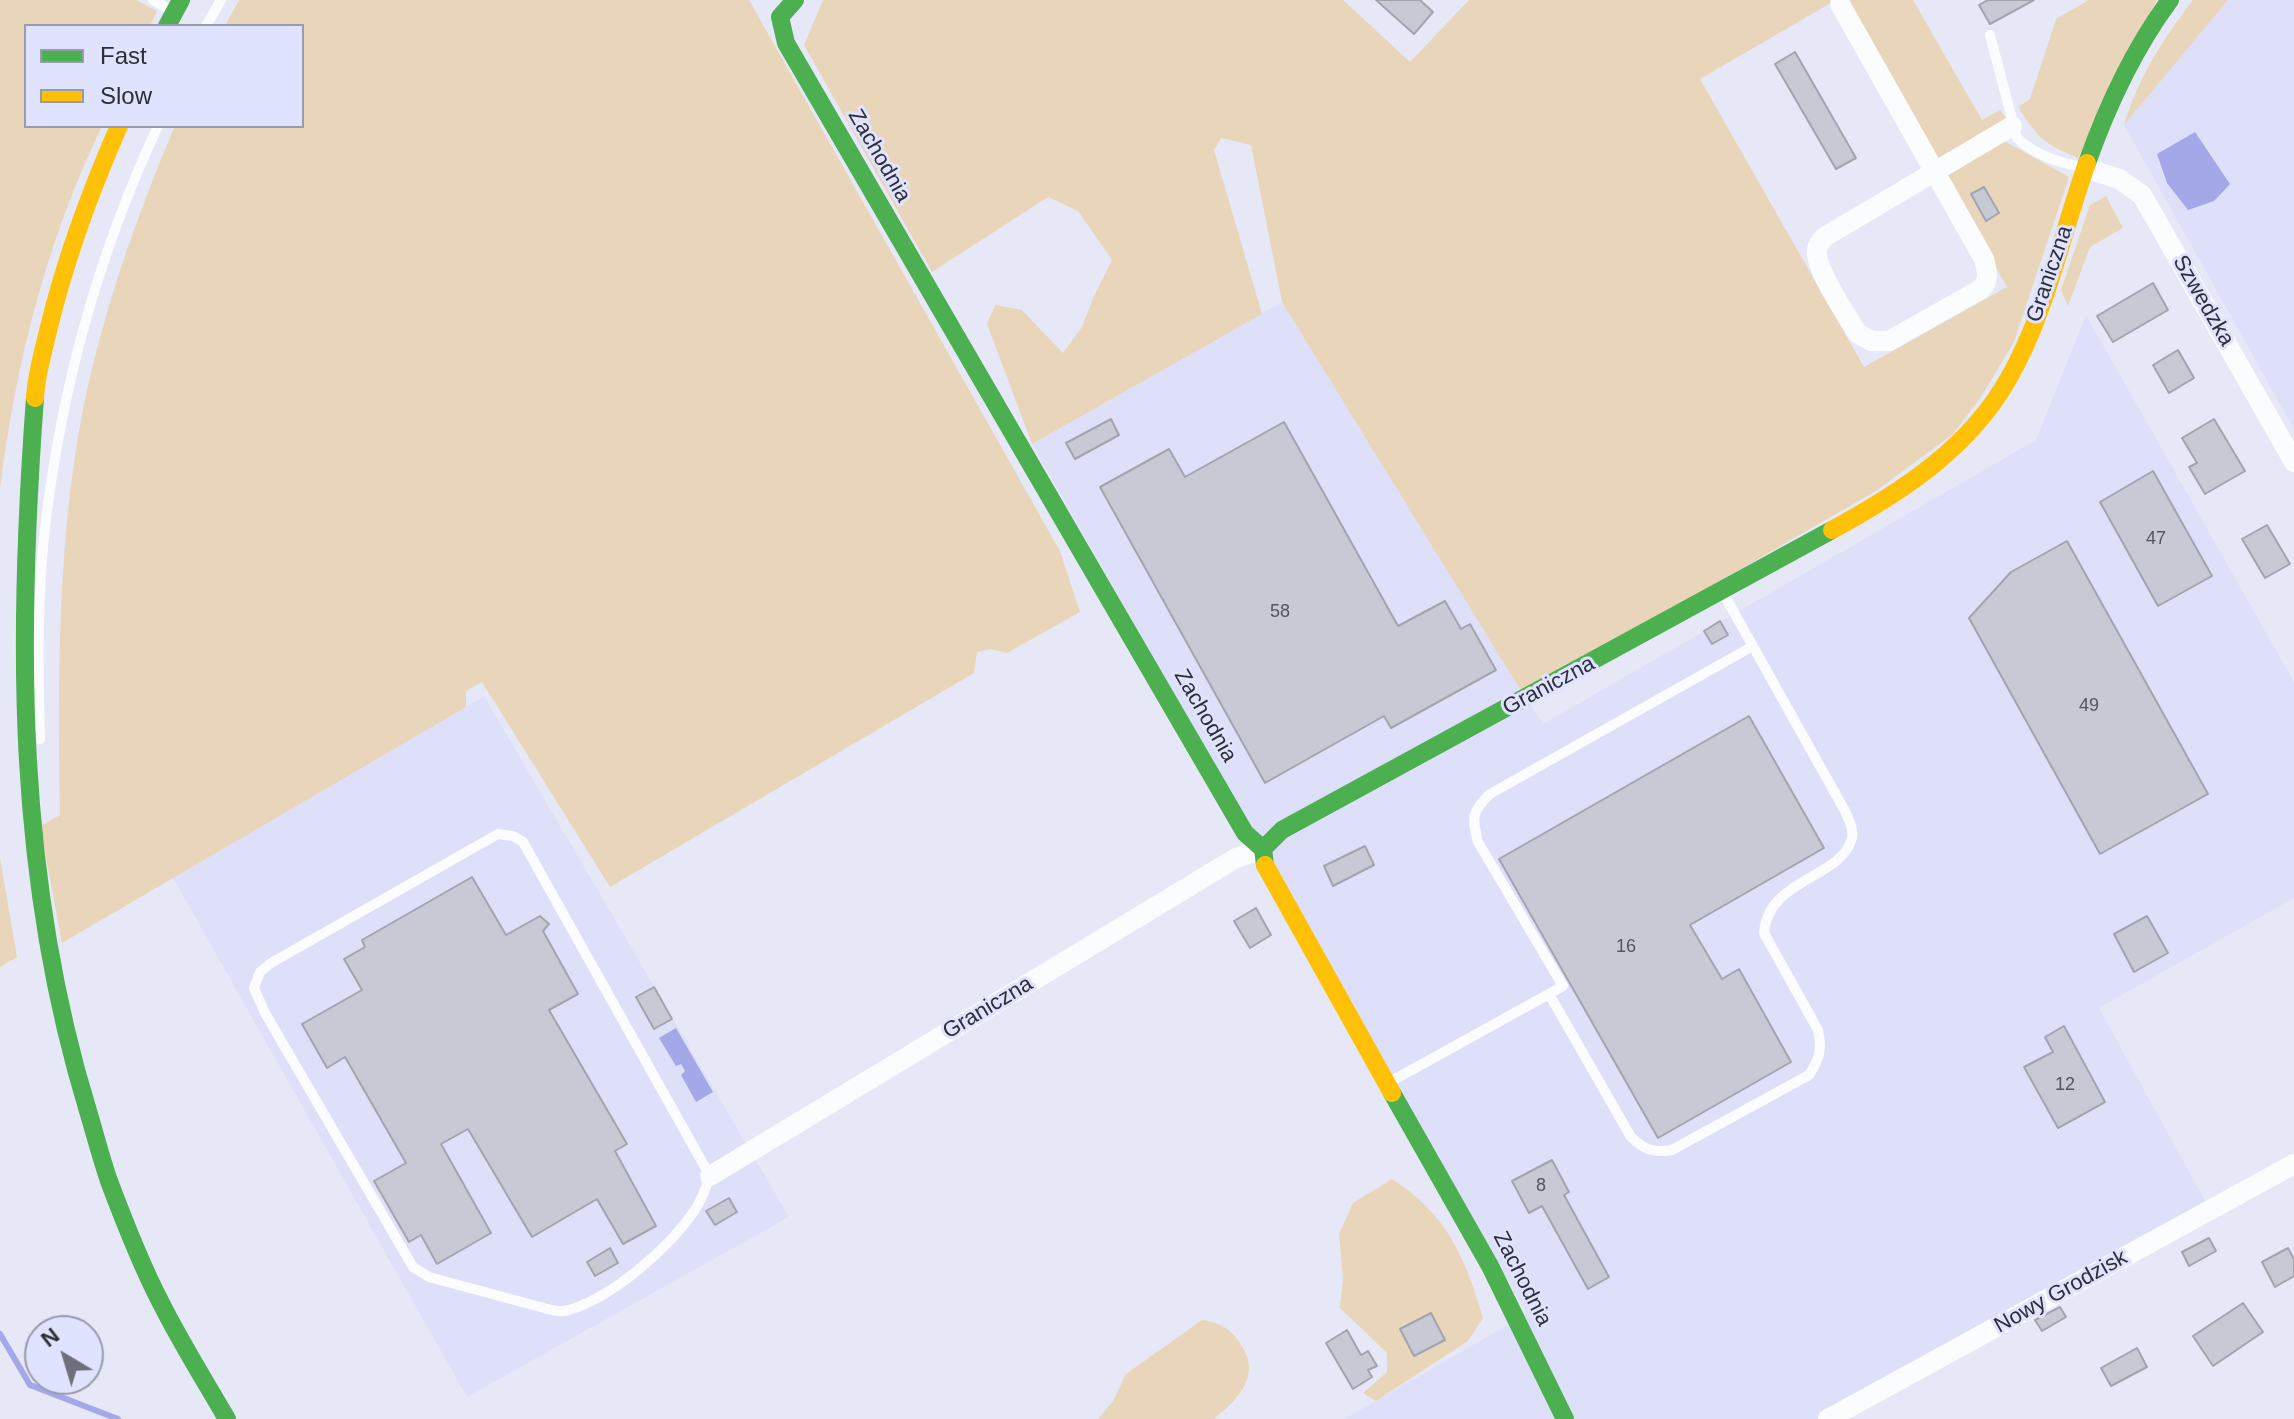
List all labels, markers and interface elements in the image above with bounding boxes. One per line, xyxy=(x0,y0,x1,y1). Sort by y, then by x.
legend xyxy=(24,24,304,128)
text: Fast xyxy=(100,42,147,69)
text: Slow xyxy=(100,82,152,109)
street label: Zachodnia xyxy=(842,105,916,207)
street label: Graniczna xyxy=(2021,222,2079,326)
street label: Szwedzka xyxy=(2167,251,2239,351)
house number: 47 xyxy=(2146,528,2166,550)
house number: 58 xyxy=(1270,601,1290,623)
street label: Graniczna xyxy=(1499,651,1599,721)
street label: Zachodnia xyxy=(1168,665,1242,767)
house number: 49 xyxy=(2079,695,2099,717)
house number: 16 xyxy=(1616,936,1636,958)
street label: Graniczna xyxy=(938,971,1038,1045)
house number: 12 xyxy=(2055,1074,2075,1096)
house number: 8 xyxy=(1536,1175,1546,1197)
street label: Zachodnia xyxy=(1487,1227,1557,1331)
street label: Nowy Grodzisk xyxy=(1990,1245,2132,1339)
north arrow xyxy=(24,1315,104,1395)
text: N xyxy=(36,1323,64,1352)

